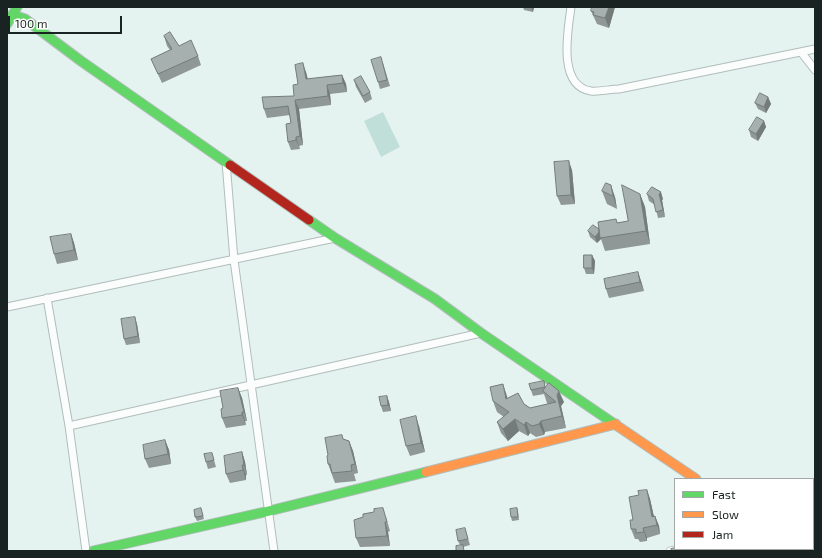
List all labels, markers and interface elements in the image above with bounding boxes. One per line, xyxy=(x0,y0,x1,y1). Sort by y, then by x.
scale bar xyxy=(10,8,124,34)
text: 100 m xyxy=(15,16,47,30)
legend xyxy=(674,478,814,550)
text: Fast xyxy=(712,487,735,501)
text: Slow xyxy=(712,507,739,521)
text: Jam xyxy=(712,527,733,541)

